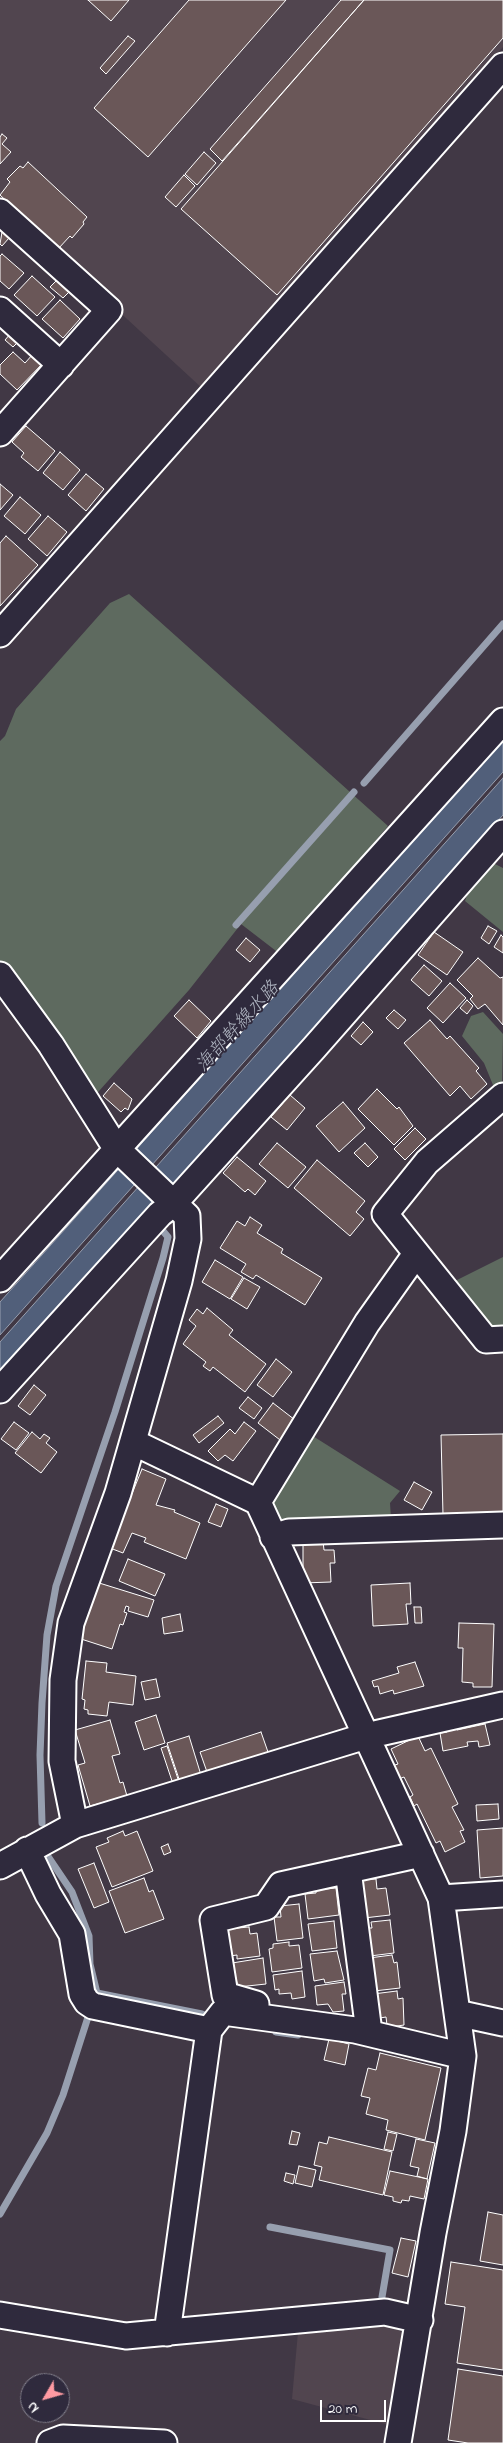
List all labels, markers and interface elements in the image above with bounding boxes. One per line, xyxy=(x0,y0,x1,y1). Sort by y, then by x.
water label: 海部幹線水路 xyxy=(192,978,286,1078)
north arrow xyxy=(20,2373,70,2423)
scale bar xyxy=(323,2390,389,2422)
text: N xyxy=(22,2397,45,2417)
text: 20 m xyxy=(328,2398,357,2420)

